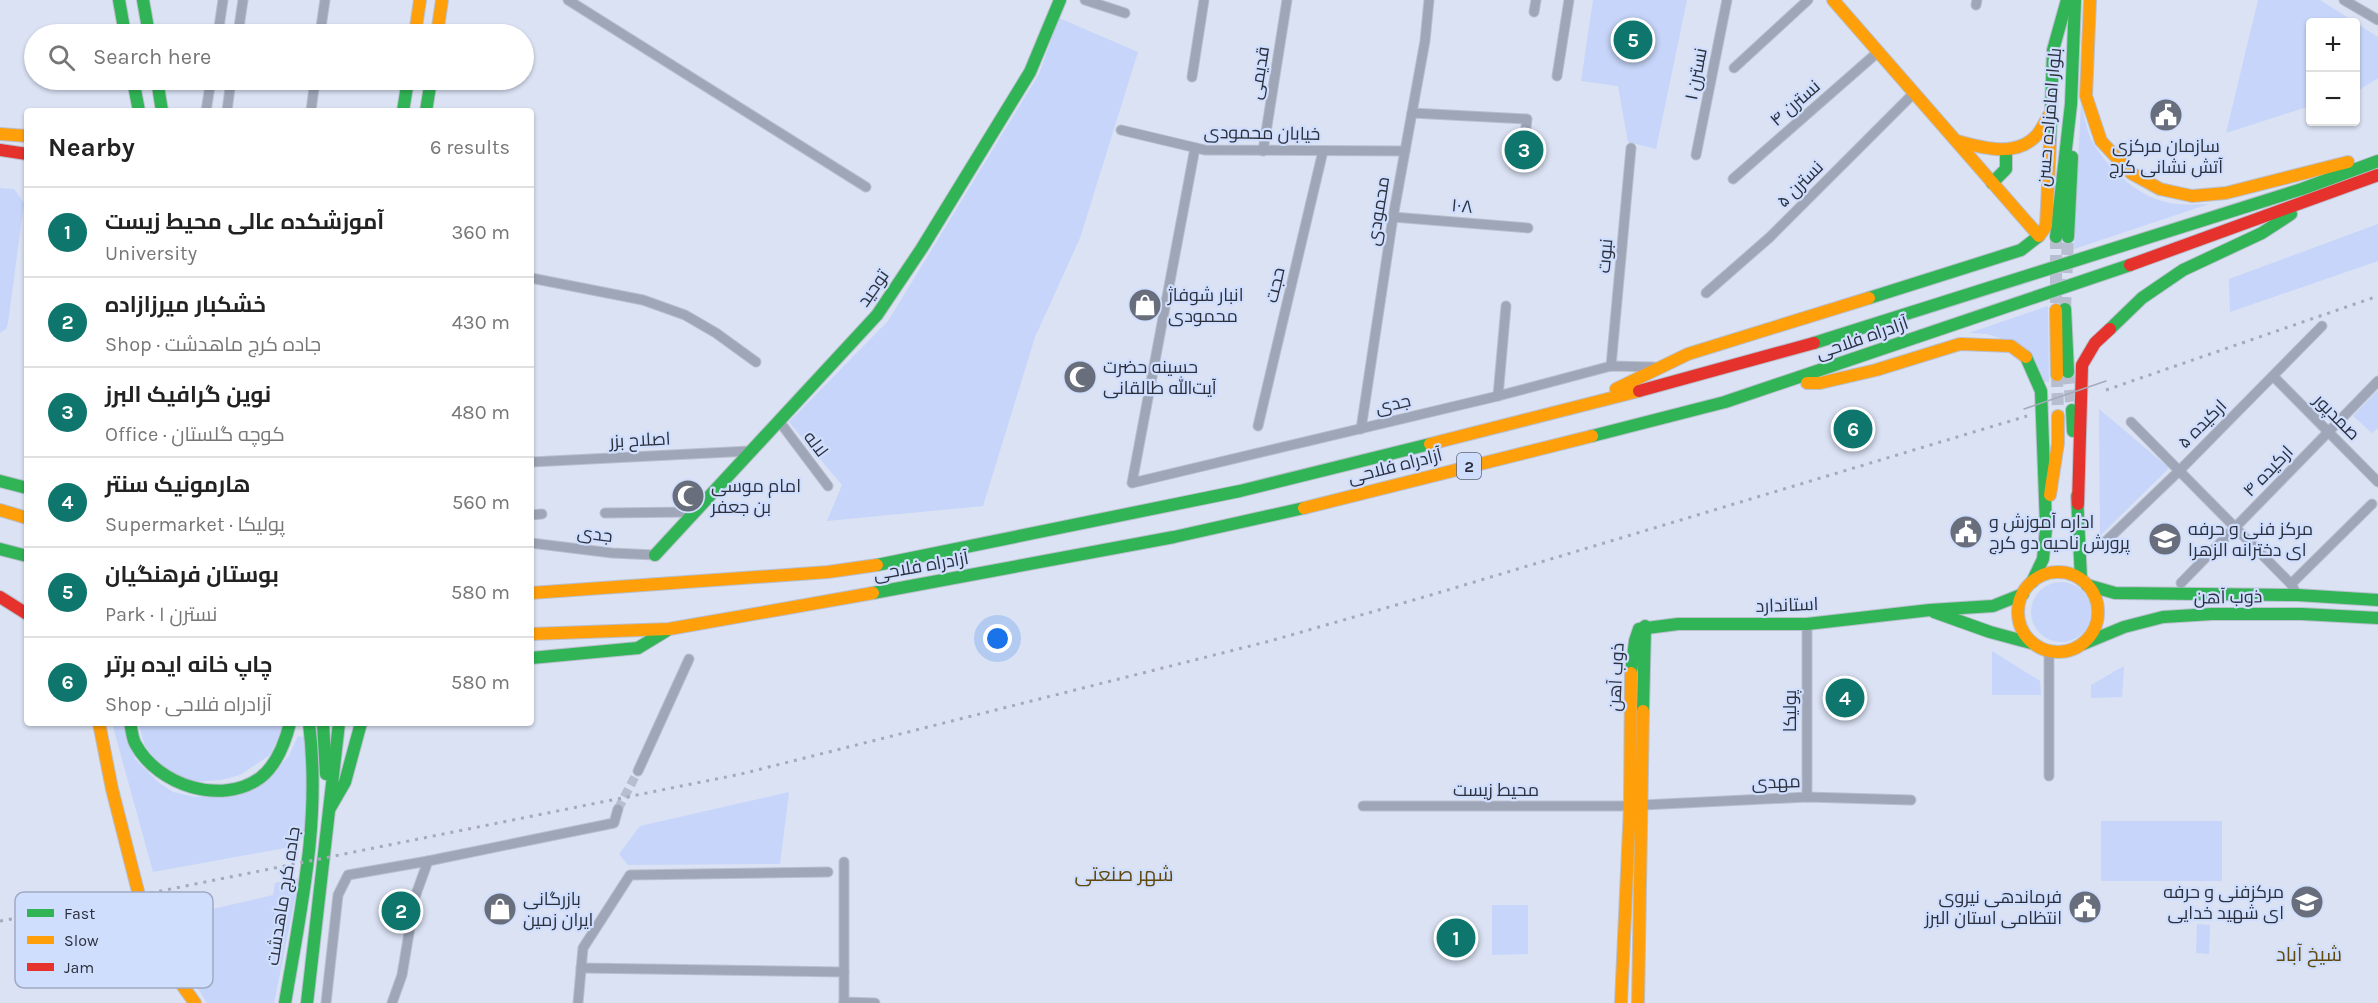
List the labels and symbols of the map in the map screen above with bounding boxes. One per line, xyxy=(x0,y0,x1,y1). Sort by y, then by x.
pin: 5 xyxy=(1614,18,1652,63)
street label: قدیمی xyxy=(1244,45,1274,101)
street label: نسترن ۱ xyxy=(1680,46,1712,102)
street label: بلوار امامزاده حسن xyxy=(2032,47,2066,187)
street label: نسترن ۴ xyxy=(1765,75,1825,131)
public building icon: سازمان مرکزی آتش نشانی کرج xyxy=(2148,97,2184,133)
street label: خیابان محمودی xyxy=(1203,121,1321,145)
pin: 3 xyxy=(1504,128,1544,172)
place label: سازمان مرکزی آتش نشانی کرج xyxy=(2109,135,2223,179)
street label: نسترن ۵ xyxy=(1772,156,1828,212)
street label: محمودی xyxy=(1362,175,1394,247)
street label: ۱۰۸ xyxy=(1450,194,1474,218)
street label: نبوت xyxy=(1593,238,1617,274)
street label: توحید xyxy=(852,265,894,311)
street label: حجت xyxy=(1260,265,1290,305)
place label: انبار شوفاژ محمودی xyxy=(1167,284,1244,327)
shop icon: انبار شوفاژ محمودی xyxy=(1127,287,1163,323)
street label: آزادراه فلاحی xyxy=(1813,312,1911,364)
place label: حسینه حضرت آیت‌الله طالقانی xyxy=(1103,356,1217,399)
mosque icon: حسینه حضرت آیت‌الله طالقانی xyxy=(1062,359,1098,395)
street label: جدی xyxy=(1373,389,1413,419)
street label: صمدپور xyxy=(2308,389,2365,445)
street label: ارکیده ۵ xyxy=(2173,395,2231,453)
pin: 6 xyxy=(1834,406,1872,452)
street label: اصلاح بزر xyxy=(608,427,671,454)
street label: لاله xyxy=(799,427,833,461)
street label: ارکیده ۴ xyxy=(2238,441,2298,501)
street label: آزادراه فلاحی xyxy=(1346,444,1445,488)
road number: 2 xyxy=(1457,453,1481,479)
place label: امام موسی بن جعفر xyxy=(710,475,801,518)
mosque icon: امام موسی بن جعفر xyxy=(670,478,706,514)
place label: اداره آموزش و پرورش ناحیه دو کرج xyxy=(1989,511,2130,555)
public building icon: اداره آموزش و پرورش ناحیه دو کرج xyxy=(1948,514,1984,550)
place label: مرکز فنی و حرفه ای دخترانه الزهرا xyxy=(2188,518,2313,561)
street label: جدی xyxy=(576,521,614,547)
school or university icon: مرکز فنی و حرفه ای دخترانه الزهرا xyxy=(2147,521,2183,557)
street label: آزادراه فلاحی xyxy=(872,547,971,585)
street label: ذوب آهن xyxy=(2193,585,2263,609)
street label: استاندارد xyxy=(1755,593,1819,617)
your location xyxy=(983,624,1012,653)
street label: ذوب آهن xyxy=(1603,642,1629,712)
pin: 4 xyxy=(1826,676,1864,720)
street label: پولیکا xyxy=(1779,690,1802,732)
street label: مهدی xyxy=(1751,770,1801,794)
street label: محیط زیست xyxy=(1453,779,1539,801)
street label: جاده کرج ماهدشت xyxy=(261,825,306,967)
district label: شهر صنعتی xyxy=(1074,863,1174,887)
place label: مرکزفنی و حرفه ای شهید خدایی xyxy=(2163,881,2284,924)
school or university icon: مرکزفنی و حرفه ای شهید خدایی xyxy=(2289,884,2325,920)
place label: فرماندهی نیروی انتظامی استان البرز xyxy=(1924,886,2062,929)
pin: 2 xyxy=(382,888,420,934)
place label: بازرگانی ایران زمین xyxy=(523,888,593,931)
public building icon: فرماندهی نیروی انتظامی استان البرز xyxy=(2067,889,2103,925)
shop icon: بازرگانی ایران زمین xyxy=(482,891,518,927)
legend xyxy=(15,892,213,988)
text: Fast xyxy=(64,904,95,923)
pin: 1 xyxy=(1436,916,1476,960)
text: Slow xyxy=(64,931,99,950)
district label: شیخ آباد xyxy=(2276,943,2342,968)
text: Jam xyxy=(64,958,94,977)

